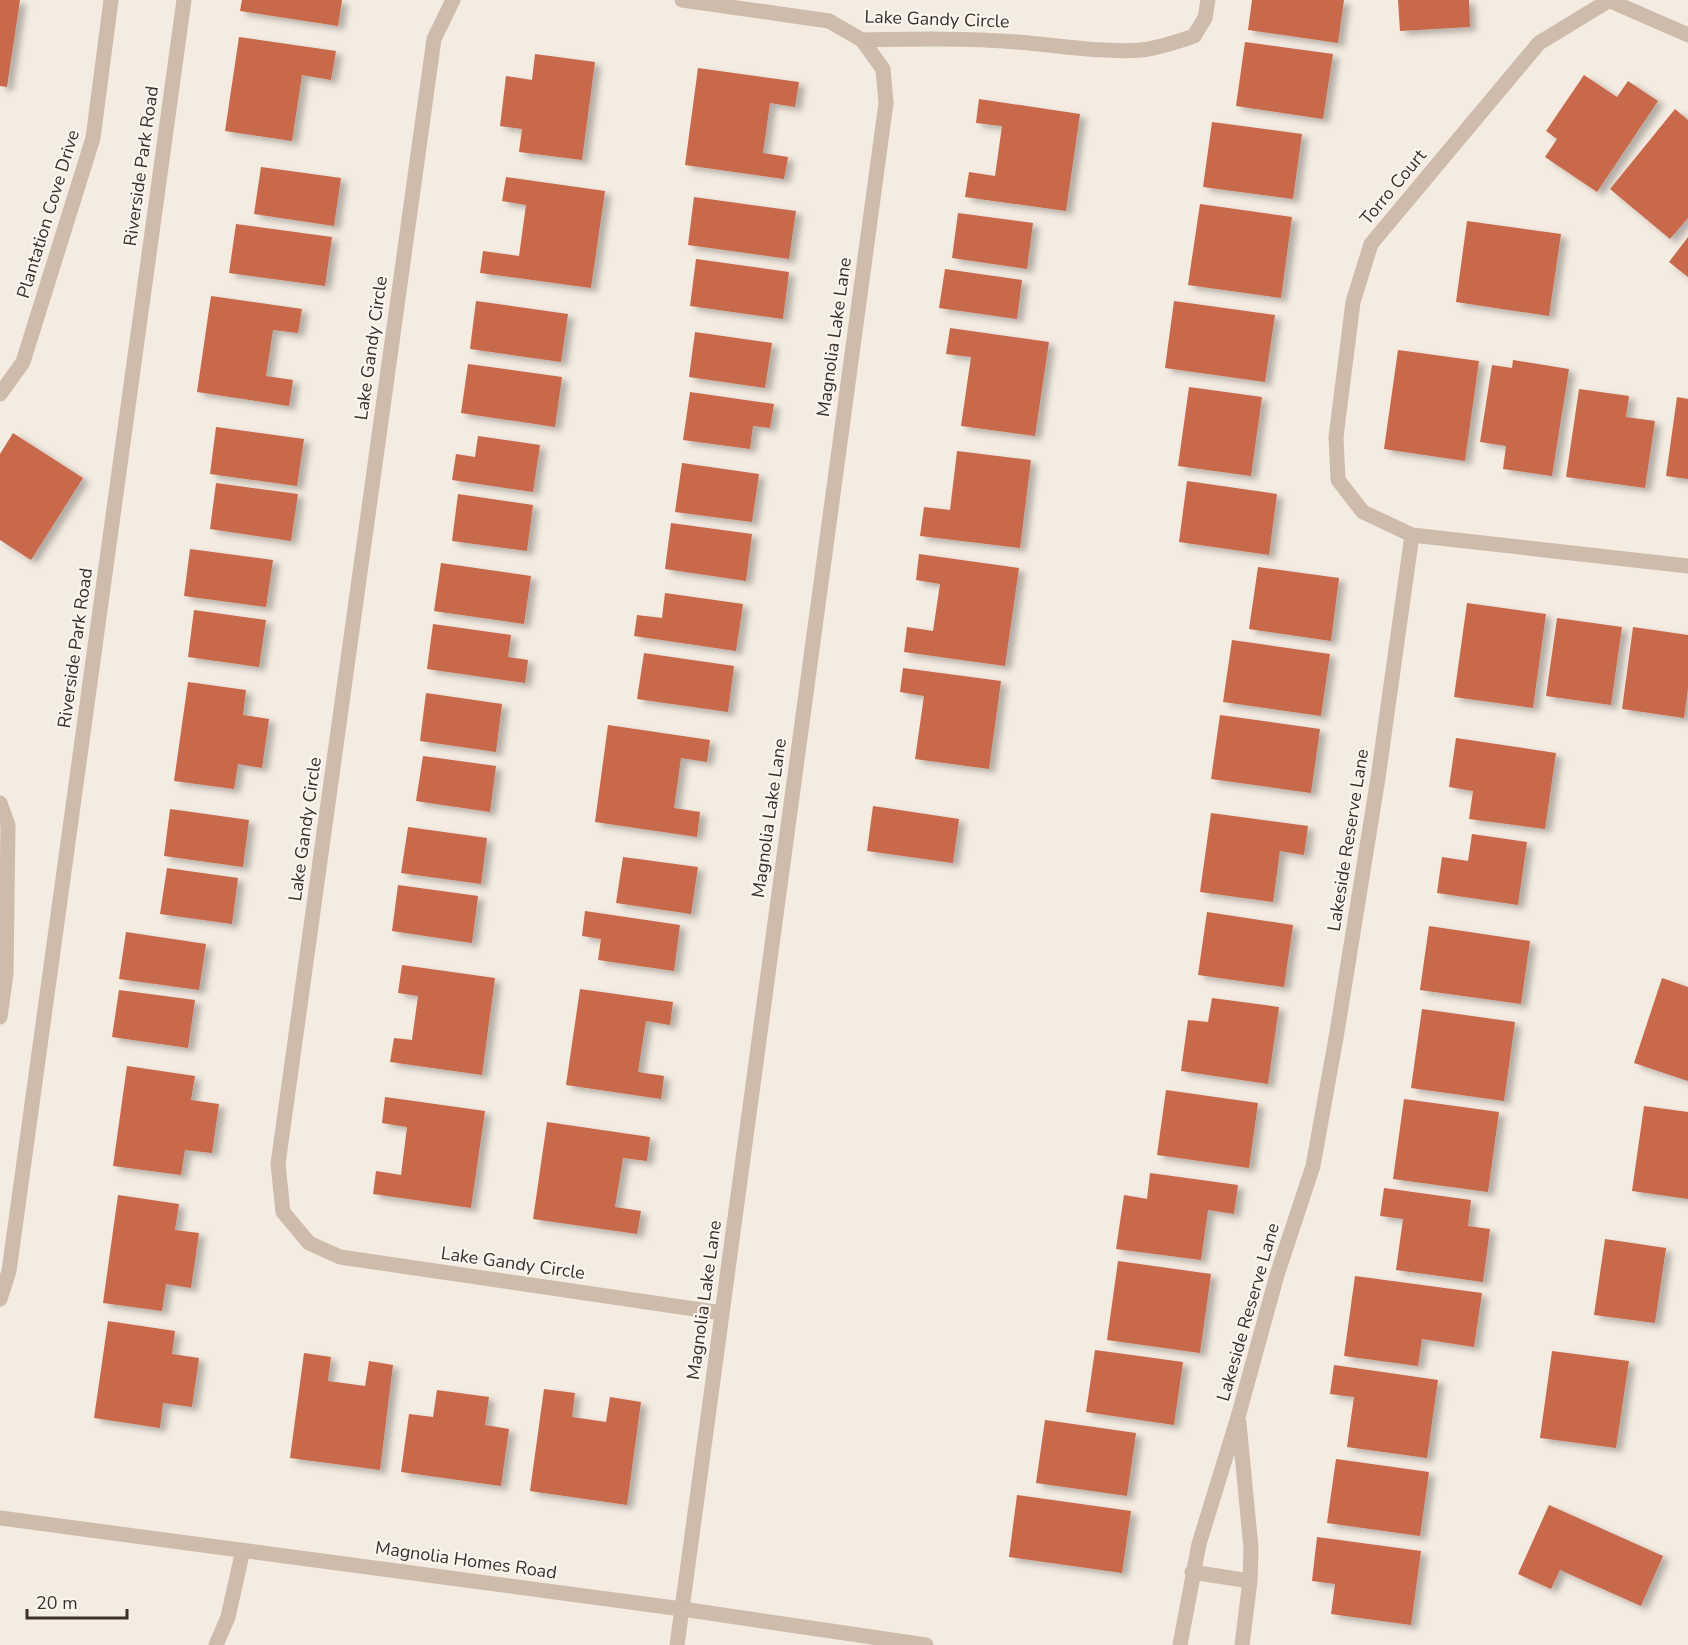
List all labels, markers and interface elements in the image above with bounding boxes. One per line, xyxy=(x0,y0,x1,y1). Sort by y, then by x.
street label: Lake Gandy Circle xyxy=(864,4,1010,34)
street label: Riverside Park Road xyxy=(118,84,164,248)
street label: Plantation Cove Drive xyxy=(11,127,85,301)
street label: Torro Court xyxy=(1354,144,1432,230)
street label: Magnolia Lake Lane xyxy=(811,256,857,418)
street label: Lake Gandy Circle xyxy=(349,274,393,422)
street label: Riverside Park Road xyxy=(52,566,98,730)
street label: Magnolia Lake Lane xyxy=(746,737,792,899)
street label: Lakeside Reserve Lane xyxy=(1322,747,1374,933)
street label: Lake Gandy Circle xyxy=(283,755,327,903)
street label: Magnolia Lake Lane xyxy=(681,1219,727,1381)
street label: Lakeside Reserve Lane xyxy=(1211,1220,1285,1404)
street label: Lake Gandy Circle xyxy=(439,1241,587,1285)
street label: Magnolia Homes Road xyxy=(374,1535,558,1585)
scale bar xyxy=(27,1582,128,1620)
text: 20 m xyxy=(36,1591,78,1615)

